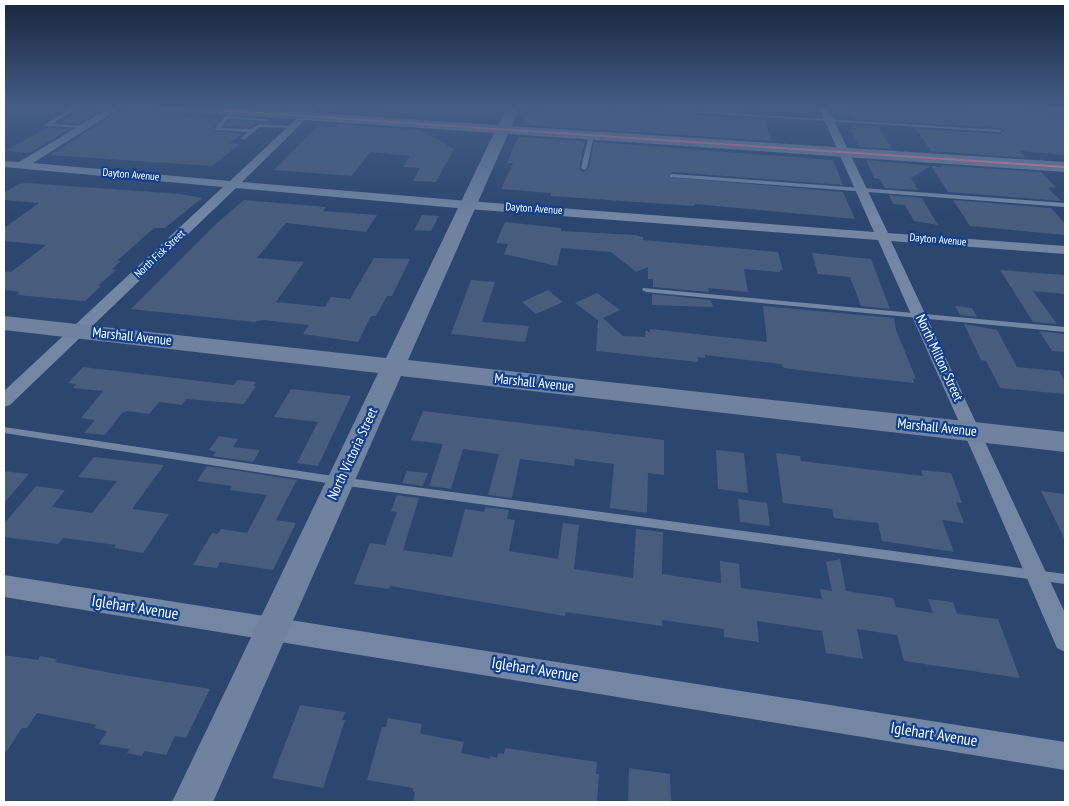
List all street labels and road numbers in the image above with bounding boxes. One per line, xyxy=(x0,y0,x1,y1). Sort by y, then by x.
street label: Dayton Avenue xyxy=(102,166,160,184)
street label: Dayton Avenue xyxy=(505,200,563,218)
street label: North Fisk Street xyxy=(132,227,188,281)
street label: Dayton Avenue xyxy=(909,231,967,249)
street label: North Milton Street xyxy=(912,312,966,404)
street label: Marshall Avenue xyxy=(91,324,173,350)
street label: Marshall Avenue xyxy=(493,370,575,396)
street label: North Victoria Street xyxy=(324,405,382,503)
street label: Marshall Avenue xyxy=(896,415,978,441)
street label: Iglehart Avenue xyxy=(90,592,180,624)
street label: Iglehart Avenue xyxy=(490,654,580,686)
street label: Iglehart Avenue xyxy=(889,719,979,751)

